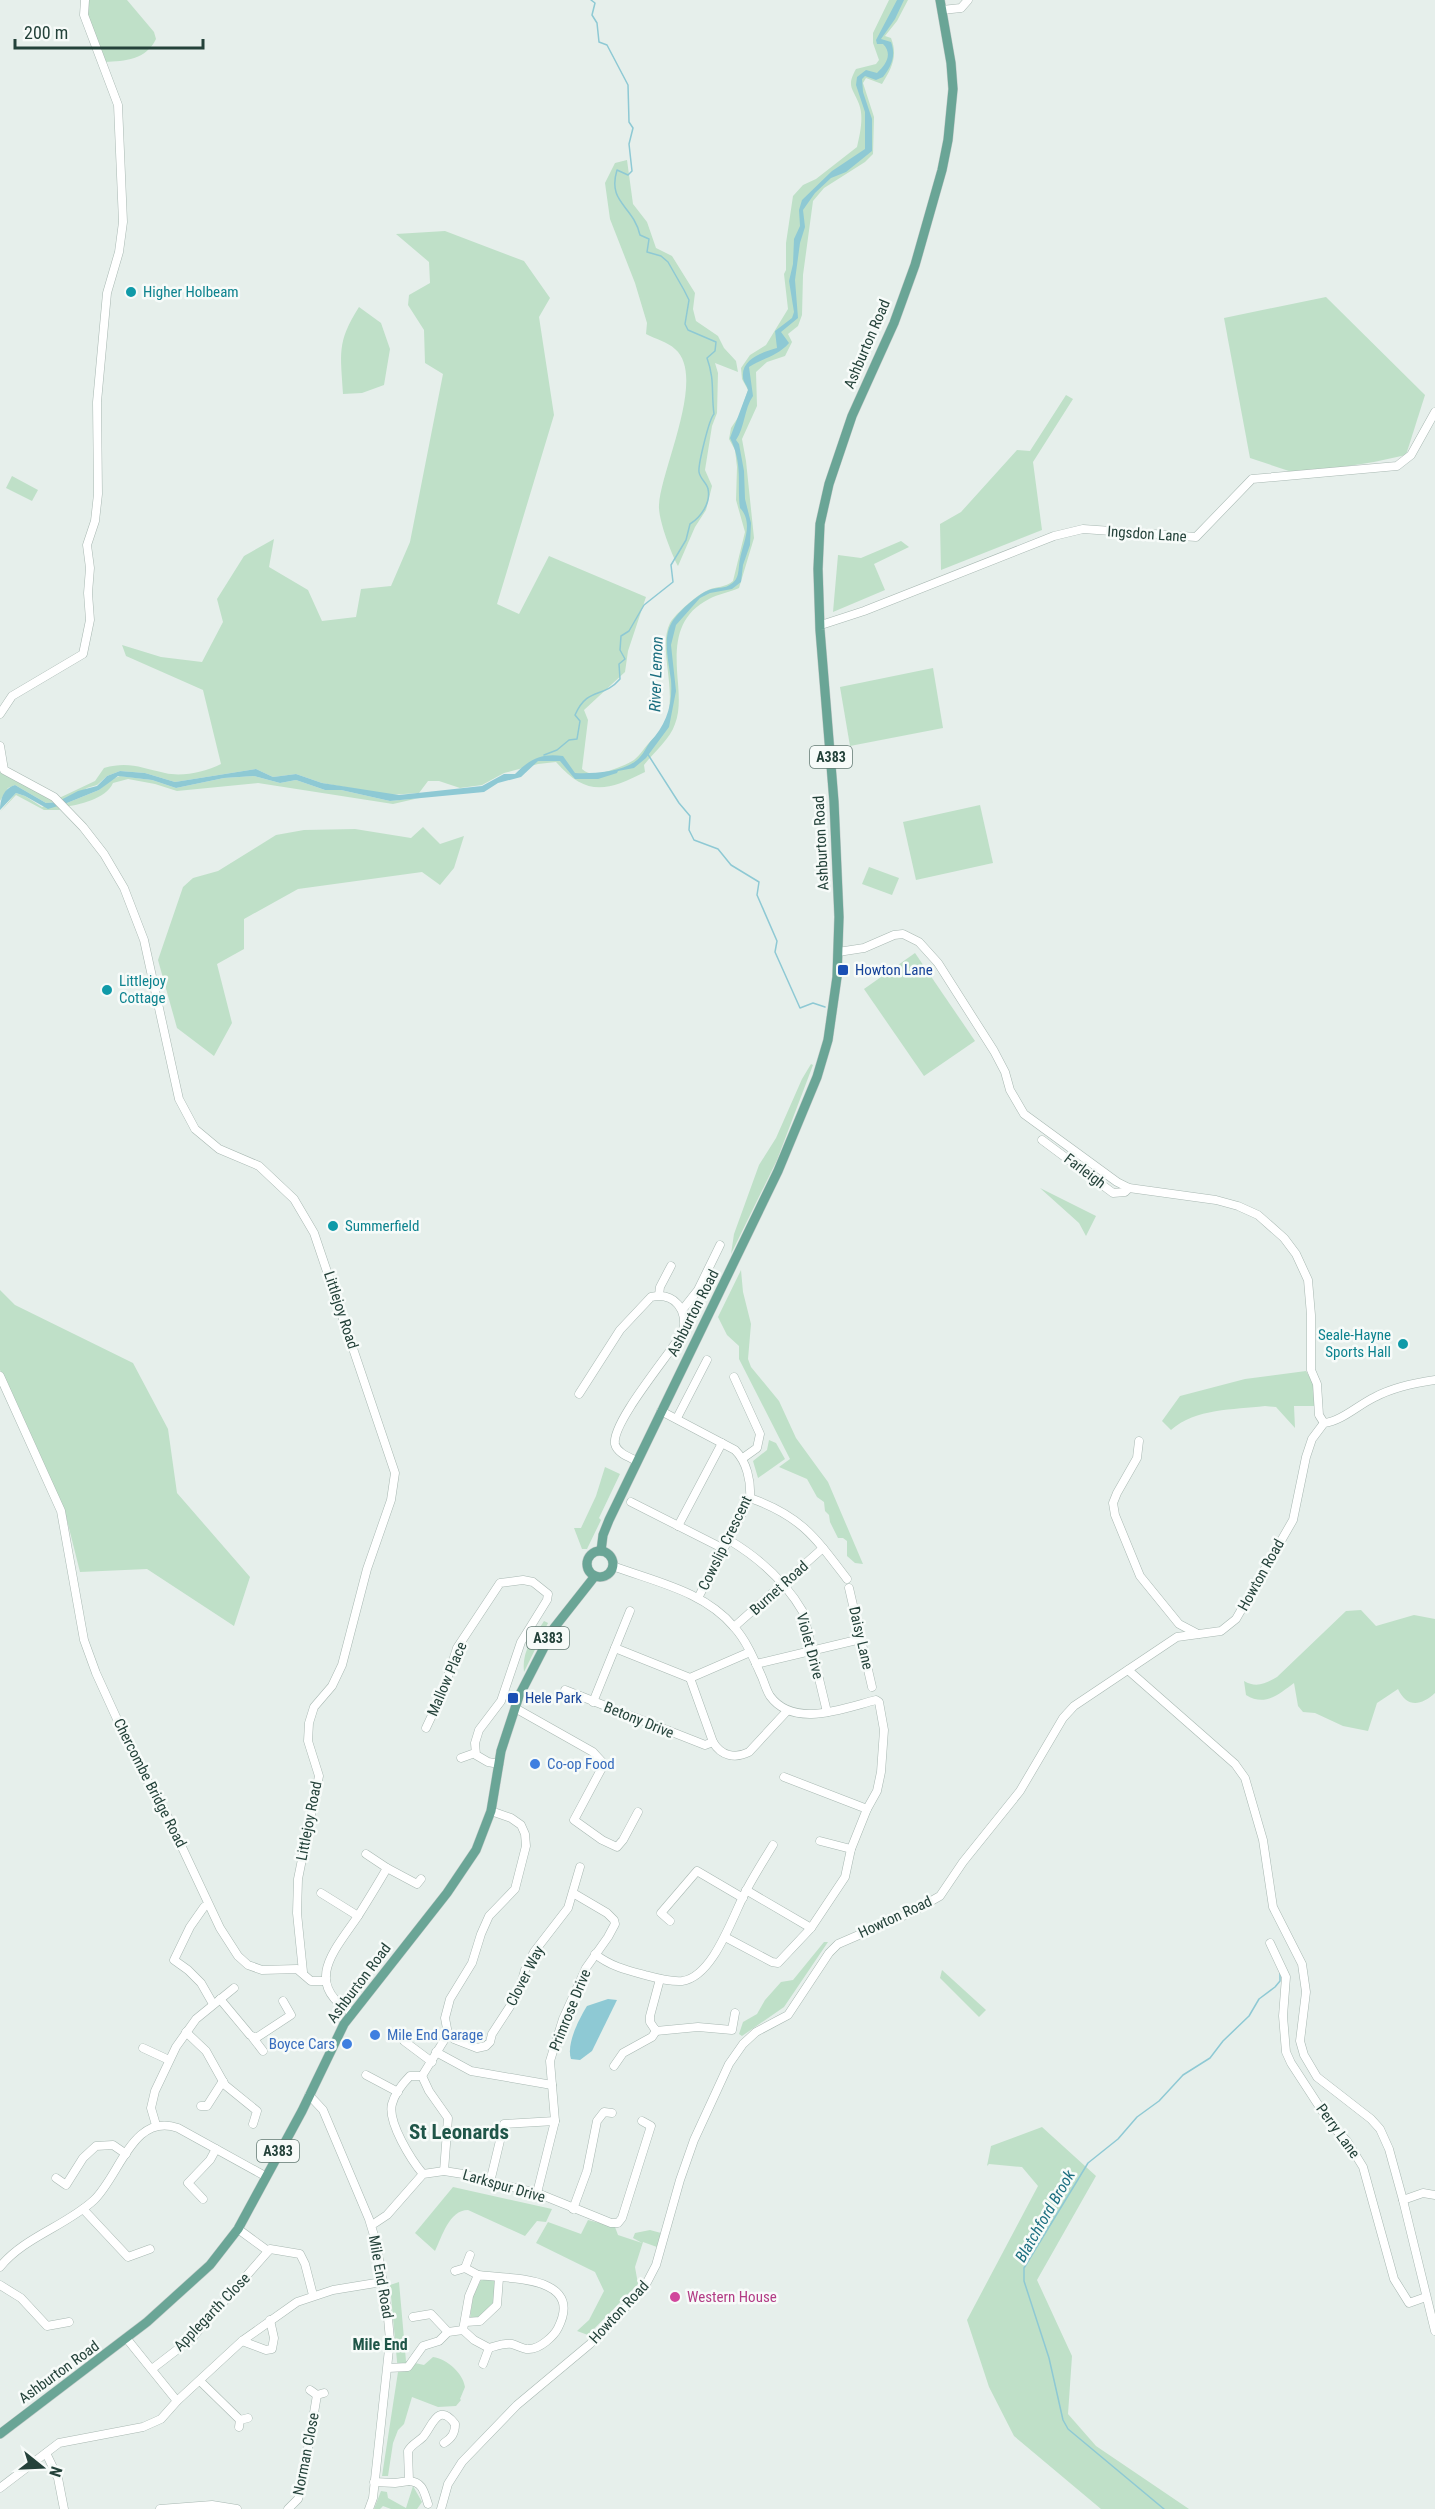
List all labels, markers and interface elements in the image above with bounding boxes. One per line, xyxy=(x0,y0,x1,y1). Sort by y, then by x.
scale bar xyxy=(15,12,202,50)
text: 200 m xyxy=(24,22,68,43)
place label: Higher Holbeam xyxy=(143,283,239,301)
marker: Higher Holbeam xyxy=(124,285,138,299)
street label: Ashburton Road xyxy=(840,297,894,391)
street label: Ingsdon Lane xyxy=(1107,522,1187,546)
water label: River Lemon xyxy=(645,636,667,712)
road number: A383 xyxy=(810,746,852,768)
street label: Ashburton Road xyxy=(810,795,832,891)
place label: Howton Lane xyxy=(855,961,933,979)
marker: Howton Lane xyxy=(836,963,850,977)
place label: Littlejoy Cottage xyxy=(119,972,166,1007)
marker: Littlejoy Cottage xyxy=(100,983,114,997)
street label: Farleigh xyxy=(1061,1150,1109,1192)
place label: Summerfield xyxy=(345,1217,420,1235)
marker: Summerfield xyxy=(326,1219,340,1233)
street label: Ashburton Road xyxy=(663,1267,723,1359)
street label: Littlejoy Road xyxy=(320,1269,362,1351)
place label: Seale-Hayne Sports Hall xyxy=(1318,1326,1391,1361)
marker: Seale-Hayne Sports Hall xyxy=(1396,1337,1410,1351)
street label: Cowslip Crescent xyxy=(694,1493,756,1593)
street label: Howton Road xyxy=(1234,1536,1288,1614)
street label: Burnet Road xyxy=(746,1557,812,1619)
street label: Daisy Lane xyxy=(845,1605,877,1671)
street label: Violet Drive xyxy=(793,1611,827,1681)
road number: A383 xyxy=(527,1627,569,1649)
street label: Mallow Place xyxy=(423,1639,471,1719)
place label: Hele Park xyxy=(525,1689,582,1707)
marker: Hele Park xyxy=(506,1691,520,1705)
street label: Betony Drive xyxy=(601,1698,677,1742)
street label: Chercombe Bridge Road xyxy=(110,1715,190,1851)
place label: Co-op Food xyxy=(547,1755,615,1773)
marker: Co-op Food xyxy=(528,1757,542,1771)
street label: Littlejoy Road xyxy=(292,1780,326,1862)
street label: Howton Road xyxy=(855,1892,935,1942)
street label: Ashburton Road xyxy=(323,1940,395,2026)
street label: Clover Way xyxy=(502,1943,548,2009)
street label: Primrose Drive xyxy=(545,1966,595,2054)
place label: Mile End Garage xyxy=(387,2026,483,2044)
marker: Mile End Garage xyxy=(368,2028,382,2042)
place label: Boyce Cars xyxy=(269,2035,335,2053)
marker: Boyce Cars xyxy=(340,2037,354,2051)
street label: Perry Lane xyxy=(1312,2100,1364,2162)
district label: St Leonards xyxy=(409,2120,509,2144)
road number: A383 xyxy=(257,2140,299,2162)
street label: Larkspur Drive xyxy=(461,2166,547,2206)
water label: Blatchford Brook xyxy=(1011,2166,1079,2265)
street label: Mile End Road xyxy=(365,2234,397,2320)
street label: Applegarth Close xyxy=(170,2269,254,2355)
street label: Howton Road xyxy=(585,2277,653,2347)
place label: Western House xyxy=(687,2288,777,2306)
marker: Western House xyxy=(668,2290,682,2304)
district label: Mile End xyxy=(352,2335,408,2354)
street label: Ashburton Road xyxy=(15,2337,103,2407)
street label: Norman Close xyxy=(289,2411,323,2497)
north arrow xyxy=(12,2437,72,2497)
text: N xyxy=(45,2464,66,2479)

